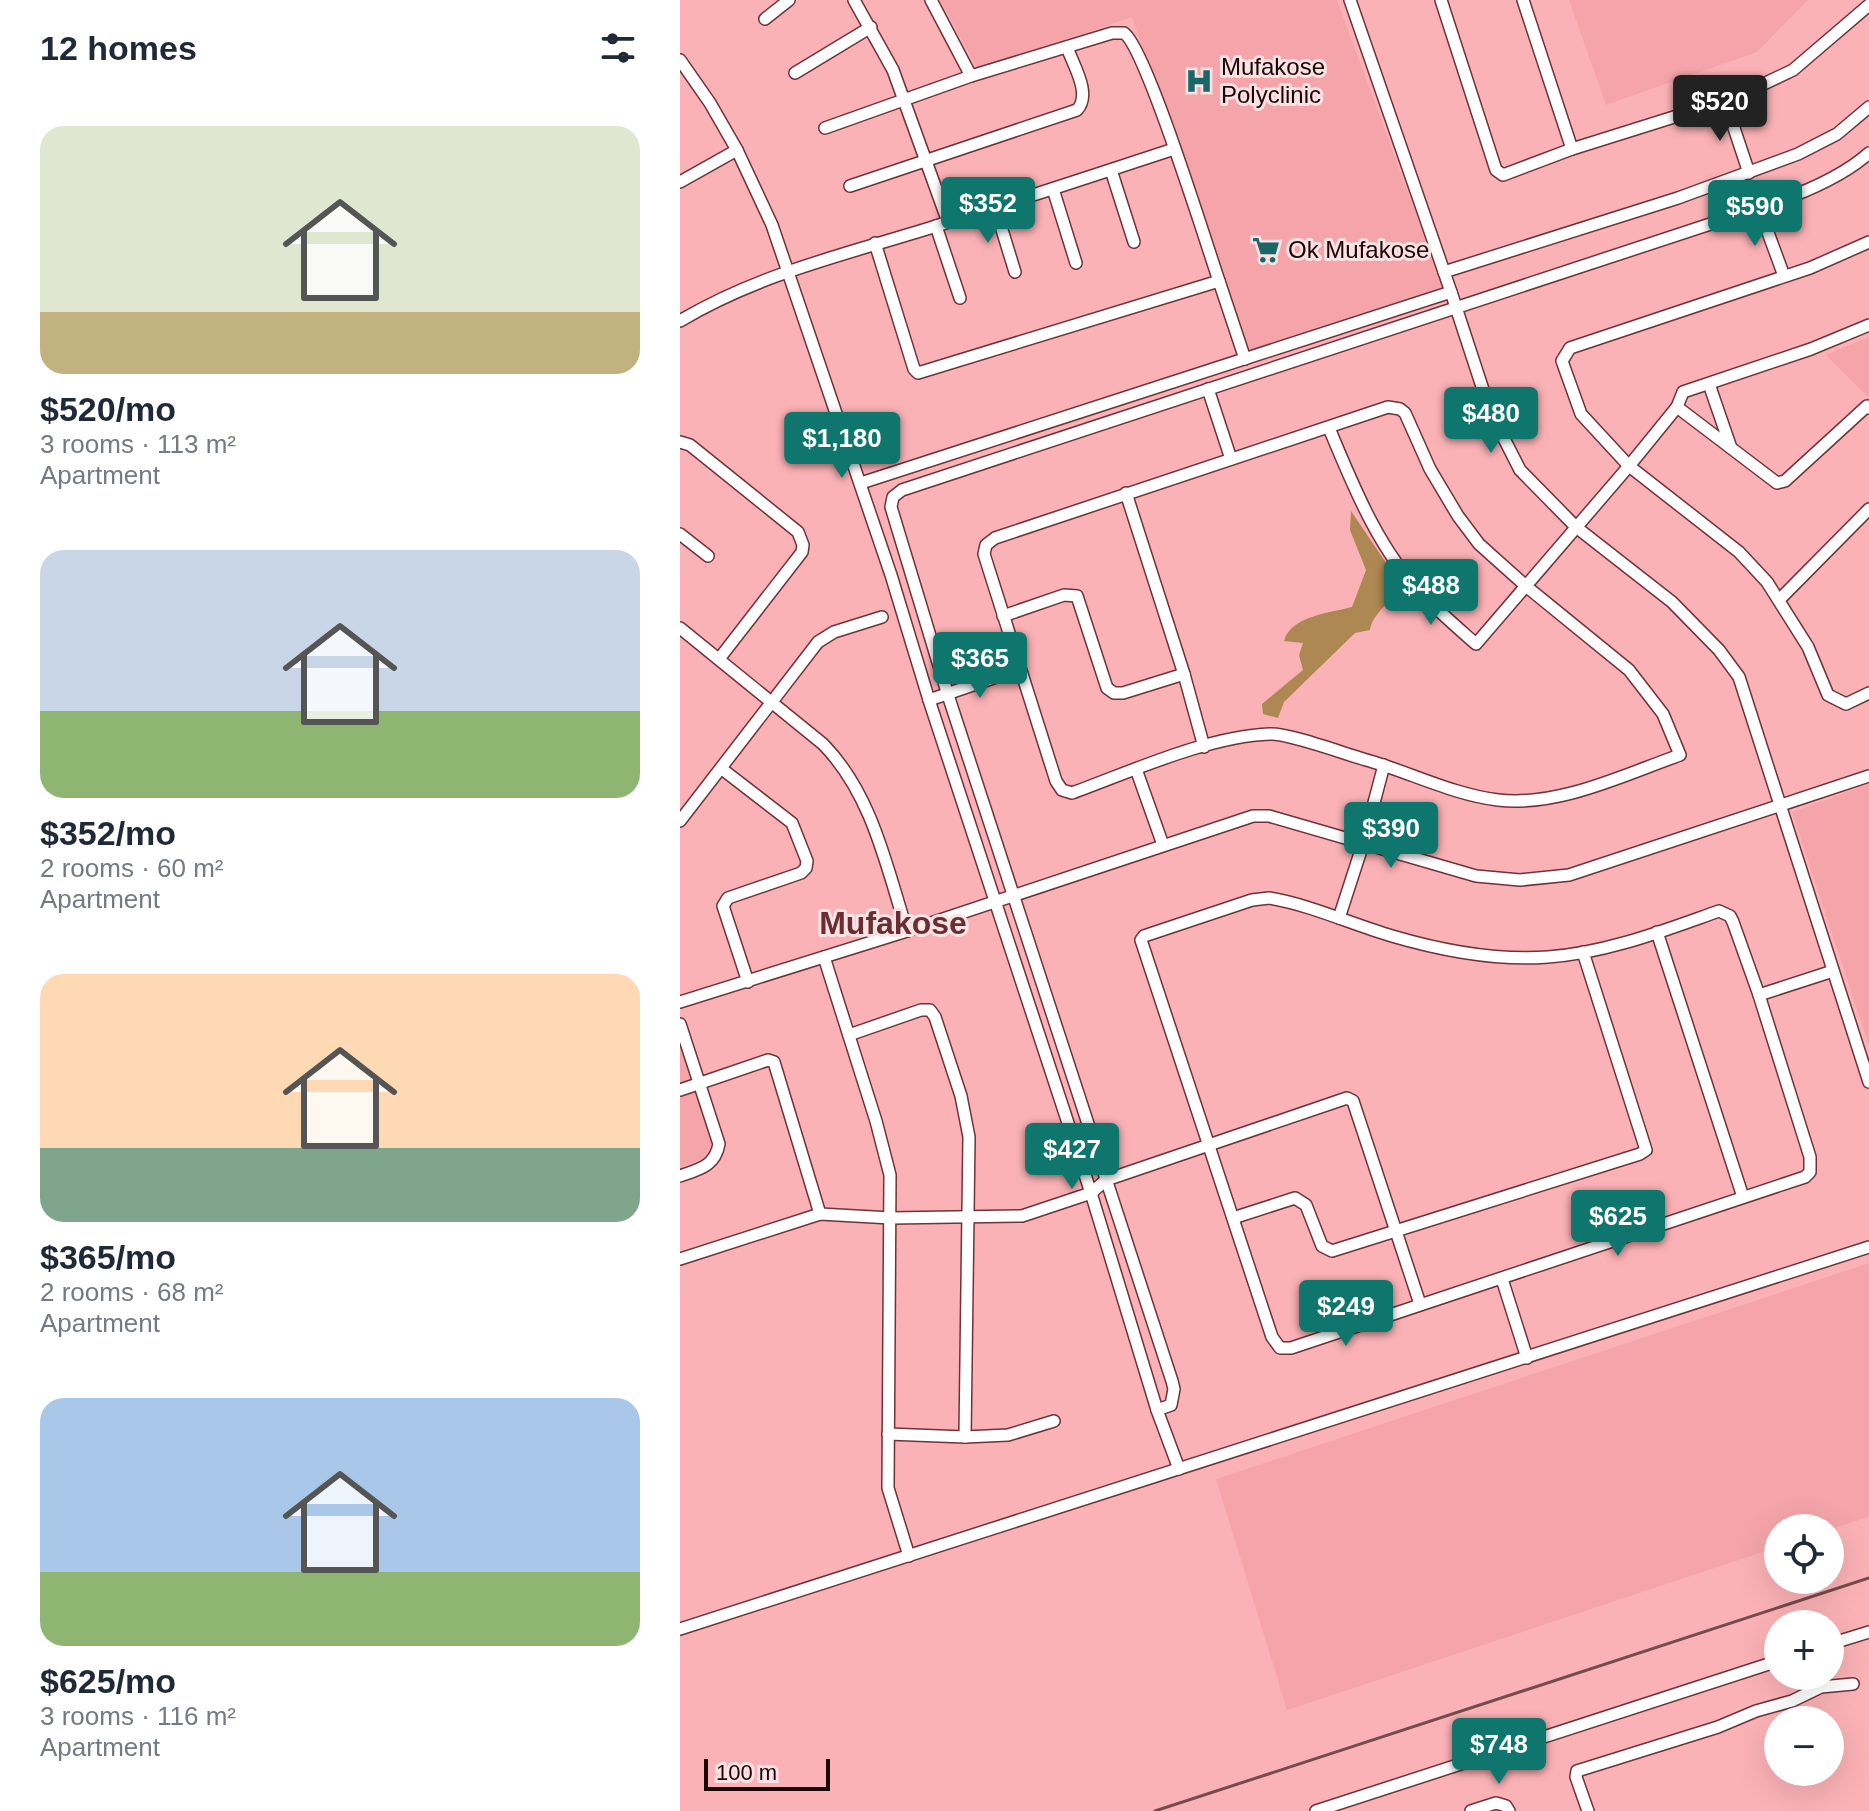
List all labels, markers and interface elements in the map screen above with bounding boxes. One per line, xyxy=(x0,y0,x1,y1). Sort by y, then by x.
icon: filters xyxy=(596,26,640,70)
text: 12 homes xyxy=(40,29,197,67)
place label: Mufakose Polyclinic xyxy=(1221,53,1325,108)
hospital icon: Mufakose Polyclinic xyxy=(1184,66,1214,96)
pin: $520 xyxy=(1673,75,1767,143)
text: $520 xyxy=(1691,86,1749,116)
pin: $352 xyxy=(941,177,1035,245)
icon: home xyxy=(268,178,412,322)
pin: $590 xyxy=(1708,180,1802,248)
text: $352 xyxy=(959,188,1017,218)
text: $590 xyxy=(1726,191,1784,221)
supermarket icon: Ok Mufakose xyxy=(1251,235,1281,265)
place label: Ok Mufakose xyxy=(1288,236,1429,263)
pin: $480 xyxy=(1444,387,1538,455)
text: $520/mo xyxy=(40,390,176,428)
text: $480 xyxy=(1462,398,1520,428)
pin: $1,180 xyxy=(777,412,907,480)
text: $1,180 xyxy=(802,423,882,453)
text: 3 rooms · 113 m² xyxy=(40,429,236,459)
text: Apartment xyxy=(40,460,160,490)
pin: $488 xyxy=(1384,559,1478,627)
text: $488 xyxy=(1402,570,1460,600)
icon: home xyxy=(268,602,412,746)
pin: $365 xyxy=(933,632,1027,700)
text: $365 xyxy=(951,643,1009,673)
pin: $390 xyxy=(1344,802,1438,870)
text: $390 xyxy=(1362,813,1420,843)
text: $352/mo xyxy=(40,814,176,852)
text: 2 rooms · 60 m² xyxy=(40,853,224,883)
text: Apartment xyxy=(40,884,160,914)
district label: Mufakose xyxy=(819,905,967,941)
icon: home xyxy=(268,1026,412,1170)
pin: $427 xyxy=(1025,1123,1119,1191)
text: $427 xyxy=(1043,1134,1101,1164)
pin: $625 xyxy=(1571,1190,1665,1258)
text: $625 xyxy=(1589,1201,1647,1231)
text: $365/mo xyxy=(40,1238,176,1276)
text: 2 rooms · 68 m² xyxy=(40,1277,224,1307)
pin: $249 xyxy=(1299,1280,1393,1348)
text: $249 xyxy=(1317,1291,1375,1321)
text: Apartment xyxy=(40,1308,160,1338)
icon: home xyxy=(268,1450,412,1594)
map controls xyxy=(1764,1514,1844,1786)
button: locate xyxy=(1764,1514,1844,1594)
button: + xyxy=(1764,1610,1844,1690)
text: $625/mo xyxy=(40,1662,176,1700)
text: 3 rooms · 116 m² xyxy=(40,1701,236,1731)
button: − xyxy=(1764,1706,1844,1786)
pin: $748 xyxy=(1452,1718,1546,1786)
text: $748 xyxy=(1470,1729,1528,1759)
text: Apartment xyxy=(40,1732,160,1762)
scale bar xyxy=(704,1755,830,1791)
text: 100 m xyxy=(716,1760,777,1785)

